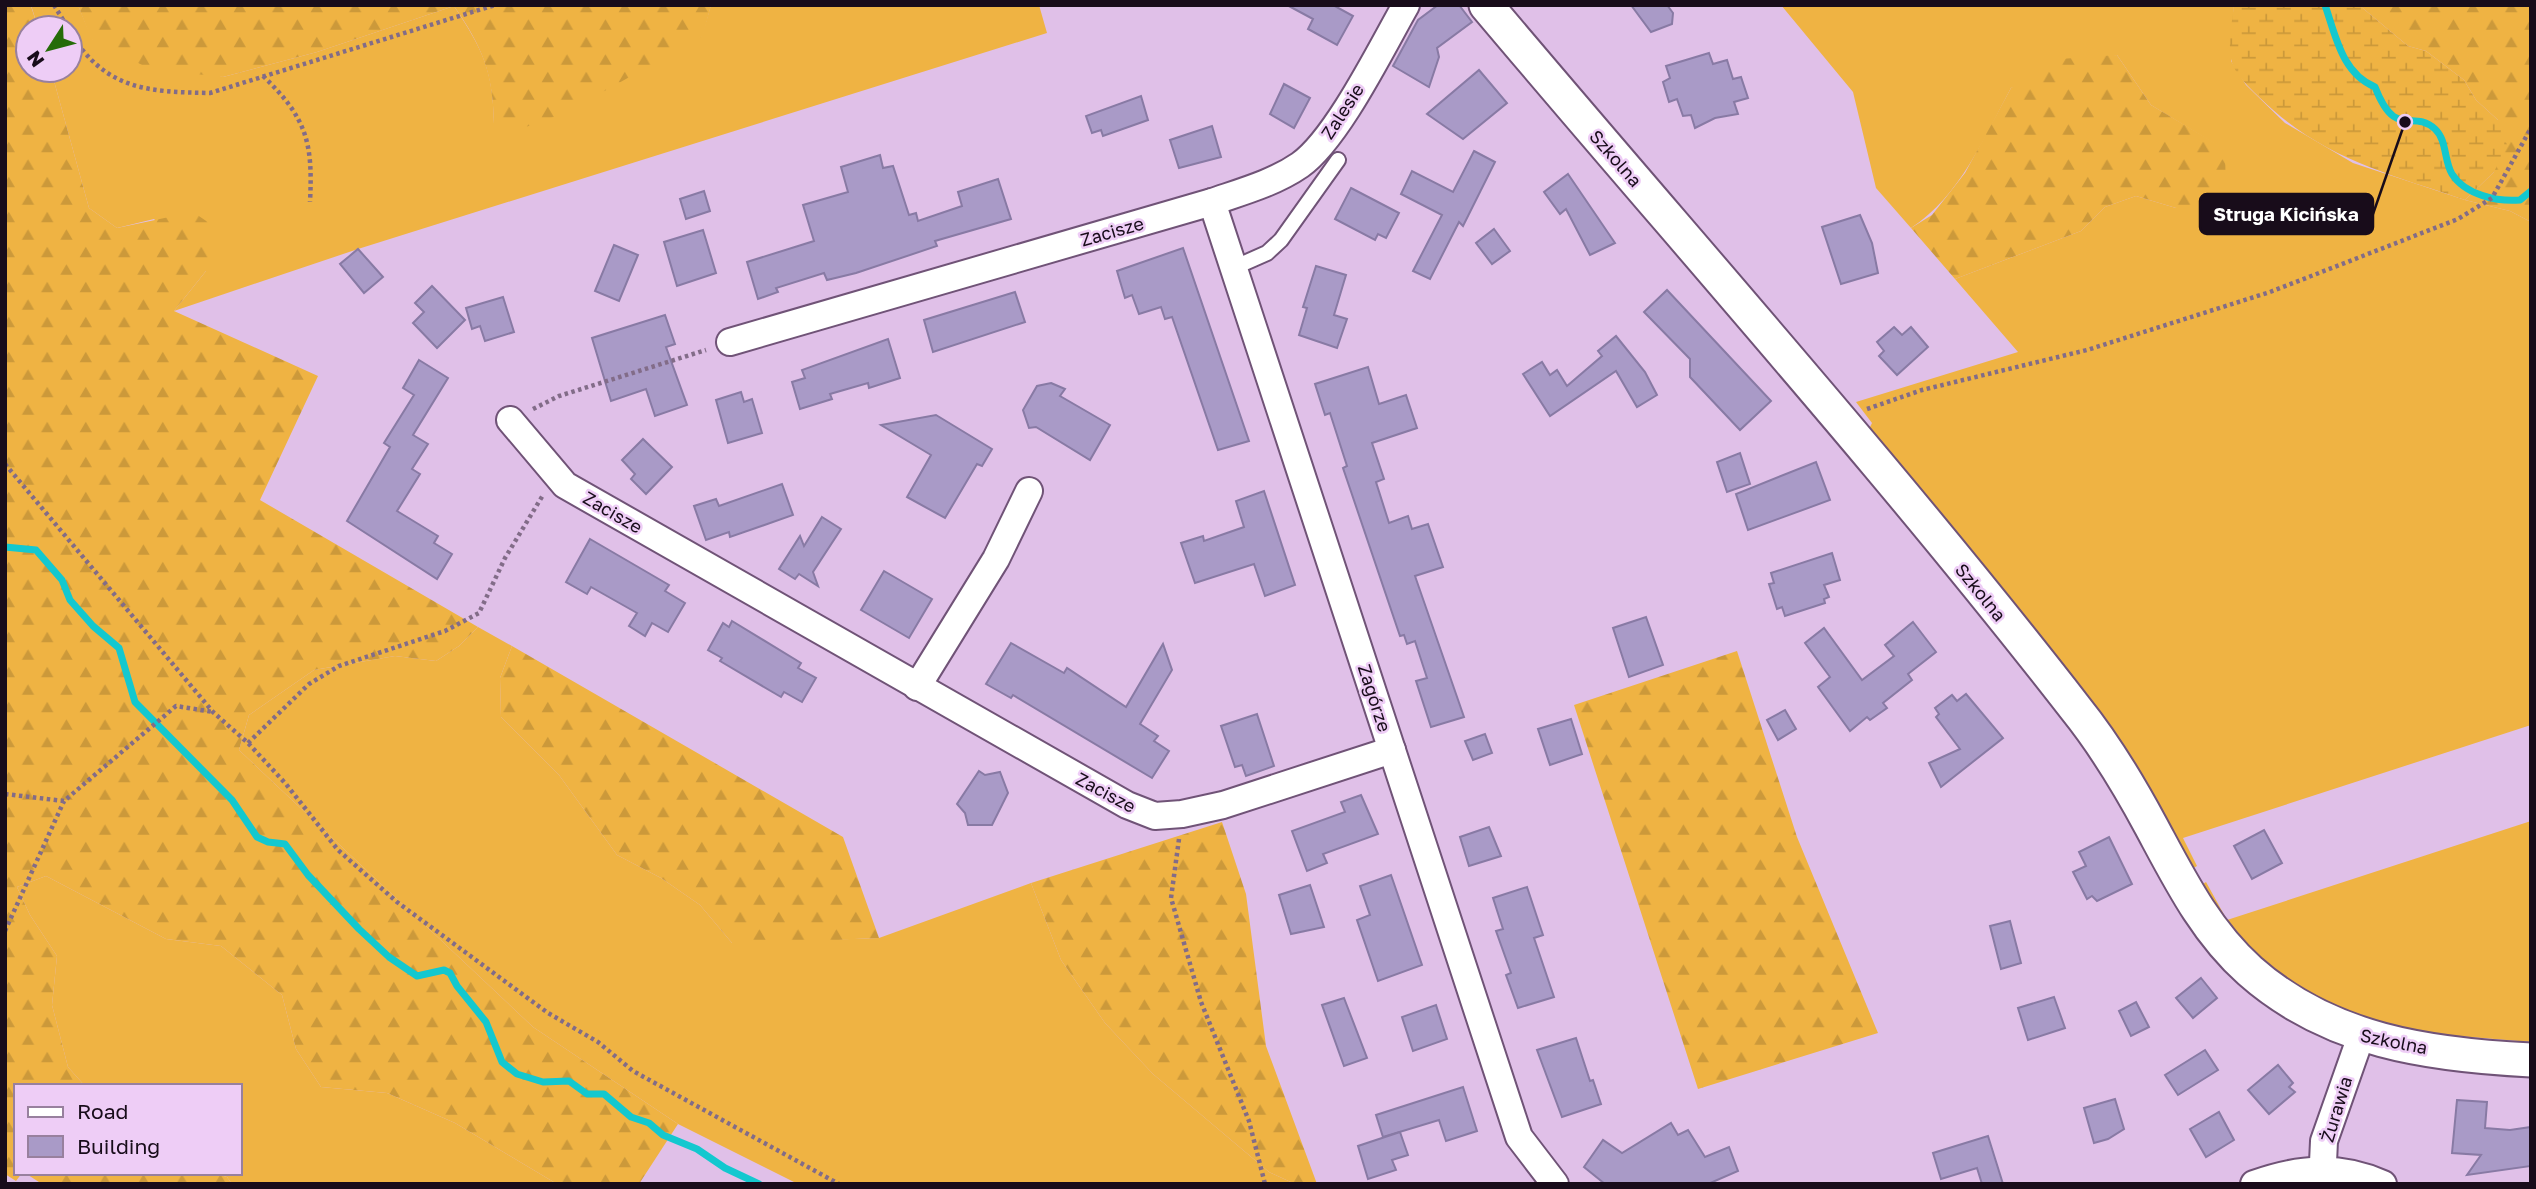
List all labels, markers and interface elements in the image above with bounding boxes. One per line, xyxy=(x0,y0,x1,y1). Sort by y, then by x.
north arrow xyxy=(14,14,84,84)
text: N xyxy=(21,47,48,72)
street label: Zalesie xyxy=(1316,79,1368,143)
street label: Szkolna xyxy=(1585,125,1647,191)
callout: Struga Kicińska xyxy=(2200,194,2373,234)
text: Struga Kicińska xyxy=(2213,202,2359,225)
street label: Zacisze xyxy=(1078,212,1146,250)
street label: Zacisze xyxy=(579,486,647,538)
street label: Szkolna xyxy=(1951,559,2011,625)
street label: Zagórze xyxy=(1354,661,1396,735)
street label: Zacisze xyxy=(1072,767,1140,817)
street label: Szkolna xyxy=(2358,1024,2430,1058)
street label: Żurawia xyxy=(2316,1073,2356,1145)
legend xyxy=(14,1084,242,1175)
text: Road xyxy=(77,1098,128,1124)
text: Building xyxy=(77,1133,160,1159)

